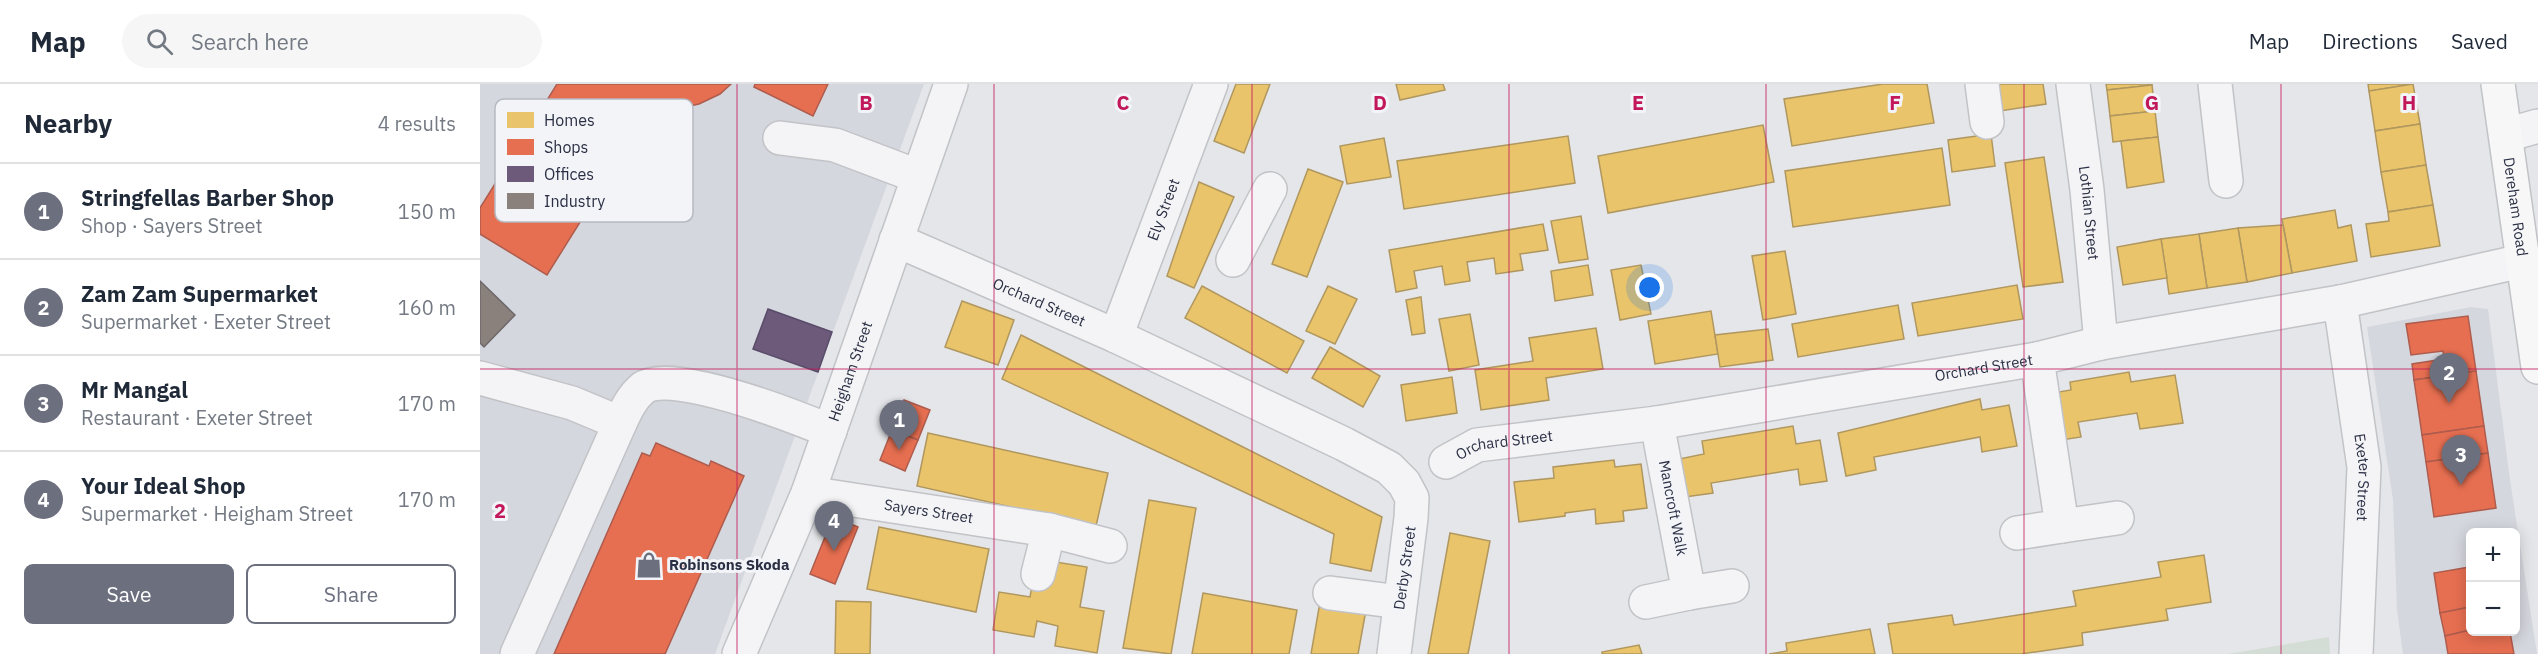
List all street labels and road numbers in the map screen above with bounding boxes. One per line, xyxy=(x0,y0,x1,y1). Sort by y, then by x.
street label: Dereham Road xyxy=(2499,156,2532,257)
street label: Lothian Street xyxy=(2075,165,2103,261)
street label: Ely Street xyxy=(1143,176,1183,243)
street label: Orchard Street xyxy=(990,273,1088,330)
street label: Heigham Street xyxy=(824,319,876,424)
street label: Orchard Street xyxy=(1933,350,2034,385)
street label: Orchard Street xyxy=(1452,426,1554,464)
street label: Exeter Street xyxy=(2350,432,2374,522)
street label: Mancroft Walk xyxy=(1655,459,1692,557)
street label: Sayers Street xyxy=(883,495,975,527)
street label: Derby Street xyxy=(1389,525,1420,611)

